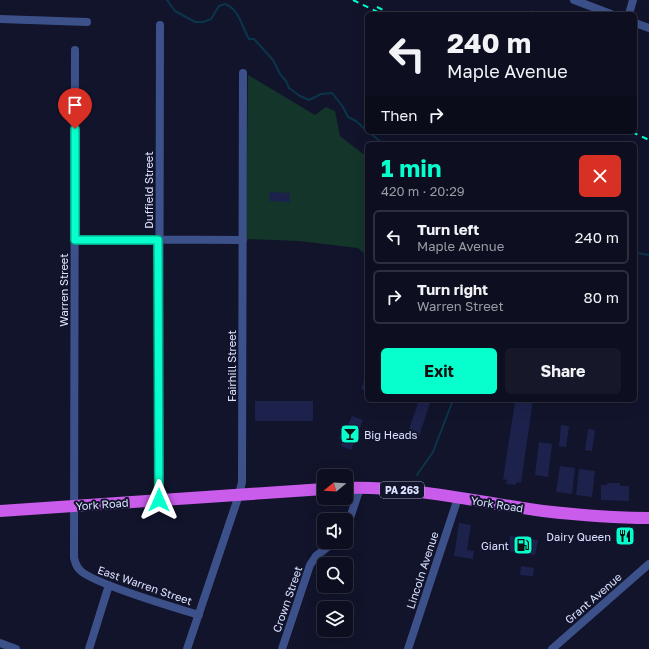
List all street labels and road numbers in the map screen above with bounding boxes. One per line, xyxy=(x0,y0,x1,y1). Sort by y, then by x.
street label: Duffield Street xyxy=(142,151,155,229)
street label: Warren Street xyxy=(57,253,70,327)
street label: Fairhill Street xyxy=(225,330,238,402)
road number: PA 263 xyxy=(380,482,424,498)
street label: York Road xyxy=(470,493,524,515)
street label: York Road xyxy=(75,496,129,512)
street label: Lincoln Avenue xyxy=(403,530,441,610)
street label: East Warren Street xyxy=(96,563,194,607)
street label: Crown Street xyxy=(270,564,304,634)
street label: Grant Avenue xyxy=(562,570,624,626)

